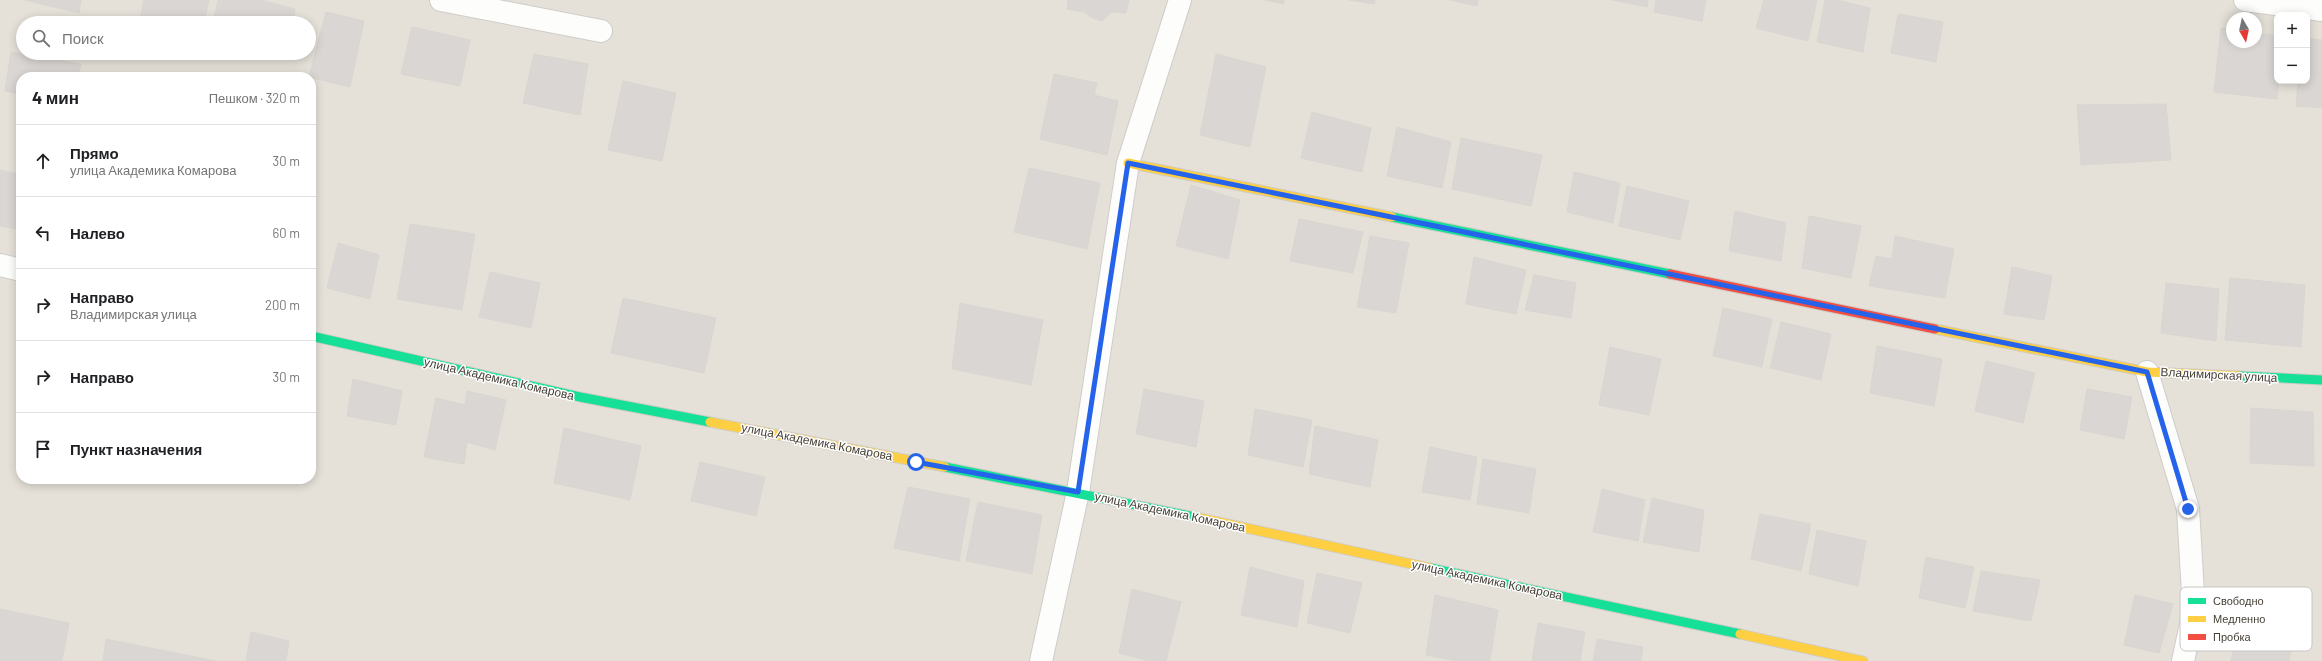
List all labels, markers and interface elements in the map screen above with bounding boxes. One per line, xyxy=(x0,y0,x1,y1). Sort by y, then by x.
north arrow xyxy=(2226,12,2262,48)
map controls xyxy=(2274,12,2310,84)
button: + xyxy=(2274,12,2310,48)
search box xyxy=(16,16,316,60)
icon: search xyxy=(30,27,52,49)
text: Поиск xyxy=(62,29,104,47)
button: − xyxy=(2274,48,2310,84)
text: 4 мин xyxy=(32,87,79,107)
text: Пешком · 320 m xyxy=(209,90,300,106)
text: Прямо xyxy=(70,144,119,162)
icon: ahead xyxy=(32,150,54,172)
text: 30 m xyxy=(273,153,300,169)
text: улица Академика Комарова xyxy=(70,162,236,178)
icon: left xyxy=(32,222,54,244)
text: Налево xyxy=(70,224,125,242)
text: 60 m xyxy=(273,225,300,241)
text: Направо xyxy=(70,288,134,306)
icon: right xyxy=(32,294,54,316)
text: 200 m xyxy=(265,297,300,313)
text: Владимирская улица xyxy=(70,306,197,322)
street label: улица Академика Комарова xyxy=(423,354,576,403)
street label: Владимирская улица xyxy=(2160,364,2278,385)
icon: right xyxy=(32,366,54,388)
text: Направо xyxy=(70,368,134,386)
text: 30 m xyxy=(273,369,300,385)
street label: улица Академика Комарова xyxy=(740,419,894,464)
icon: arrive xyxy=(32,438,54,460)
text: Пункт назначения xyxy=(70,440,202,458)
route start xyxy=(907,453,925,471)
street label: улица Академика Комарова xyxy=(1093,488,1247,535)
route end xyxy=(2179,500,2197,518)
street label: улица Академика Комарова xyxy=(1410,556,1564,603)
legend xyxy=(2180,587,2312,651)
text: Свободно xyxy=(2213,594,2264,607)
text: Медленно xyxy=(2213,612,2265,625)
text: Пробка xyxy=(2213,630,2251,643)

